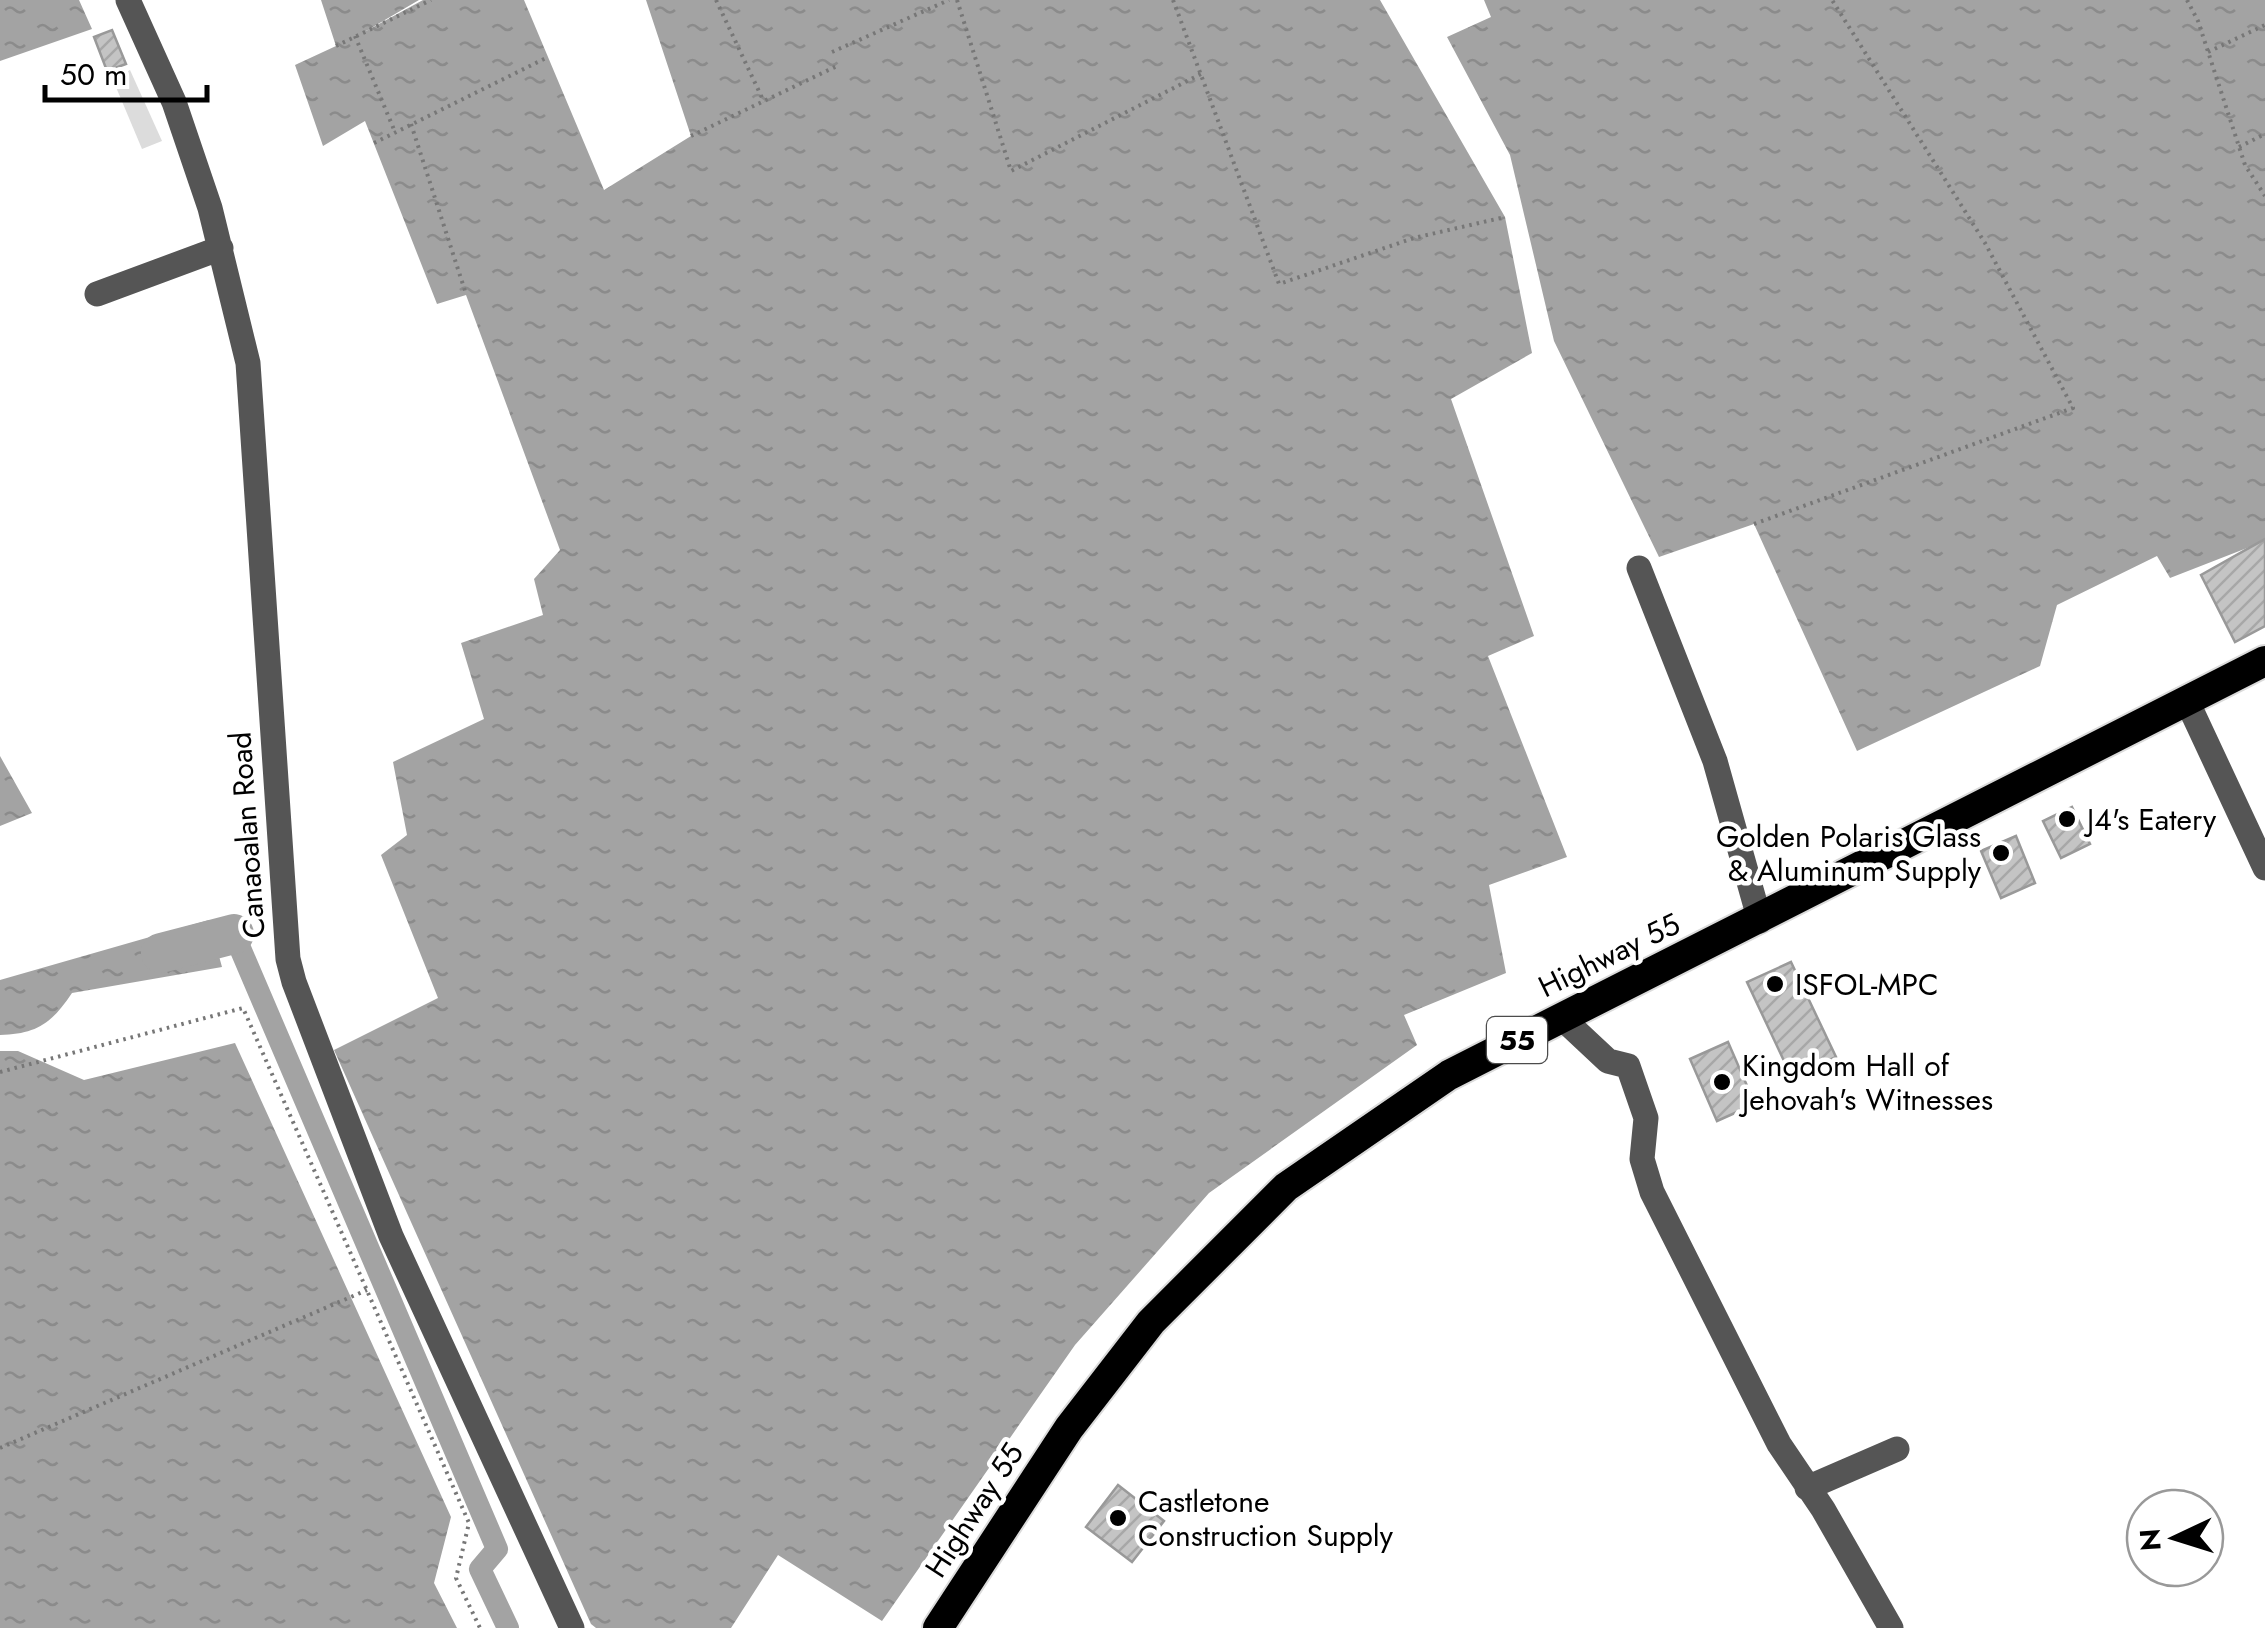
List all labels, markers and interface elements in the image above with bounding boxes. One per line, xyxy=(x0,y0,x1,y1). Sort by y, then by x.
scale bar xyxy=(45,40,208,102)
text: 50 m xyxy=(60,53,127,96)
street label: Canaoalan Road xyxy=(218,730,276,940)
place label: J4's Eatery xyxy=(2083,798,2217,841)
marker: J4's Eatery xyxy=(2056,808,2078,830)
place label: Golden Polaris Glass & Aluminum Supply xyxy=(1716,815,1982,892)
marker: Golden Polaris Glass & Aluminum Supply xyxy=(1990,842,2012,864)
street label: Highway 55 xyxy=(1531,902,1687,1008)
place label: ISFOL-MPC xyxy=(1795,963,1939,1006)
marker: ISFOL-MPC xyxy=(1764,973,1786,995)
road number: 55 xyxy=(1487,1017,1547,1063)
place label: Kingdom Hall of Jehovah's Witnesses xyxy=(1738,1044,1993,1121)
marker: Kingdom Hall of Jehovah's Witnesses xyxy=(1711,1071,1733,1093)
street label: Highway 55 xyxy=(914,1434,1034,1586)
place label: Castletone Construction Supply xyxy=(1138,1480,1394,1557)
north arrow xyxy=(2125,1488,2225,1588)
marker: Castletone Construction Supply xyxy=(1107,1507,1129,1529)
text: N xyxy=(2129,1527,2172,1552)

